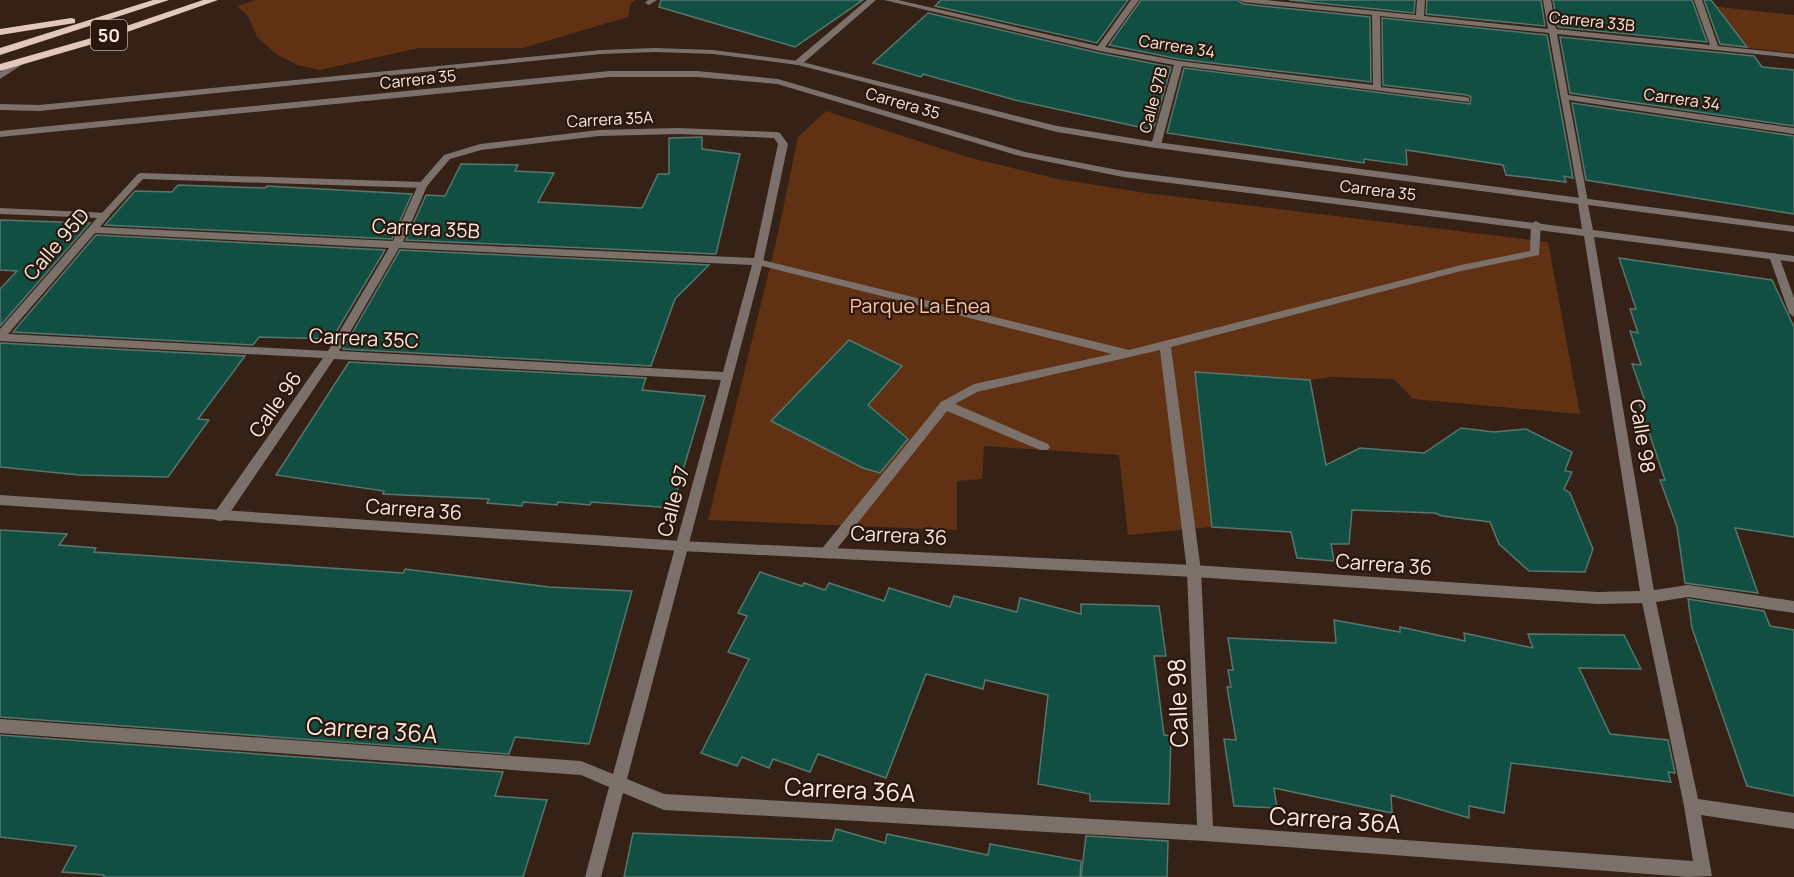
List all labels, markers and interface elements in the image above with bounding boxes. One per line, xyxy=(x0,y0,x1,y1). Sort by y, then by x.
street label: Carrera 33B xyxy=(1548,6,1636,36)
road number: 50 xyxy=(91,20,127,50)
street label: Carrera 34 xyxy=(1137,29,1217,63)
street label: Carrera 35 xyxy=(379,64,457,94)
street label: Calle 97B xyxy=(1134,64,1172,136)
street label: Carrera 35 xyxy=(863,82,943,124)
street label: Carrera 34 xyxy=(1642,83,1722,115)
street label: Carrera 35A xyxy=(566,106,654,132)
street label: Carrera 35 xyxy=(1339,174,1417,206)
street label: Calle 95D xyxy=(17,202,95,286)
street label: Carrera 35B xyxy=(371,212,481,244)
park label: Parque La Enea xyxy=(850,292,990,319)
street label: Carrera 35C xyxy=(308,322,420,354)
street label: Calle 96 xyxy=(242,365,308,443)
street label: Calle 98 xyxy=(1624,397,1662,475)
street label: Calle 97 xyxy=(651,462,695,540)
street label: Carrera 36 xyxy=(365,492,463,526)
street label: Carrera 36 xyxy=(850,519,948,551)
street label: Carrera 36 xyxy=(1335,547,1433,581)
street label: Calle 98 xyxy=(1159,658,1195,748)
street label: Carrera 36A xyxy=(305,708,439,750)
street label: Carrera 36A xyxy=(784,769,916,809)
street label: Carrera 36A xyxy=(1268,798,1402,840)

